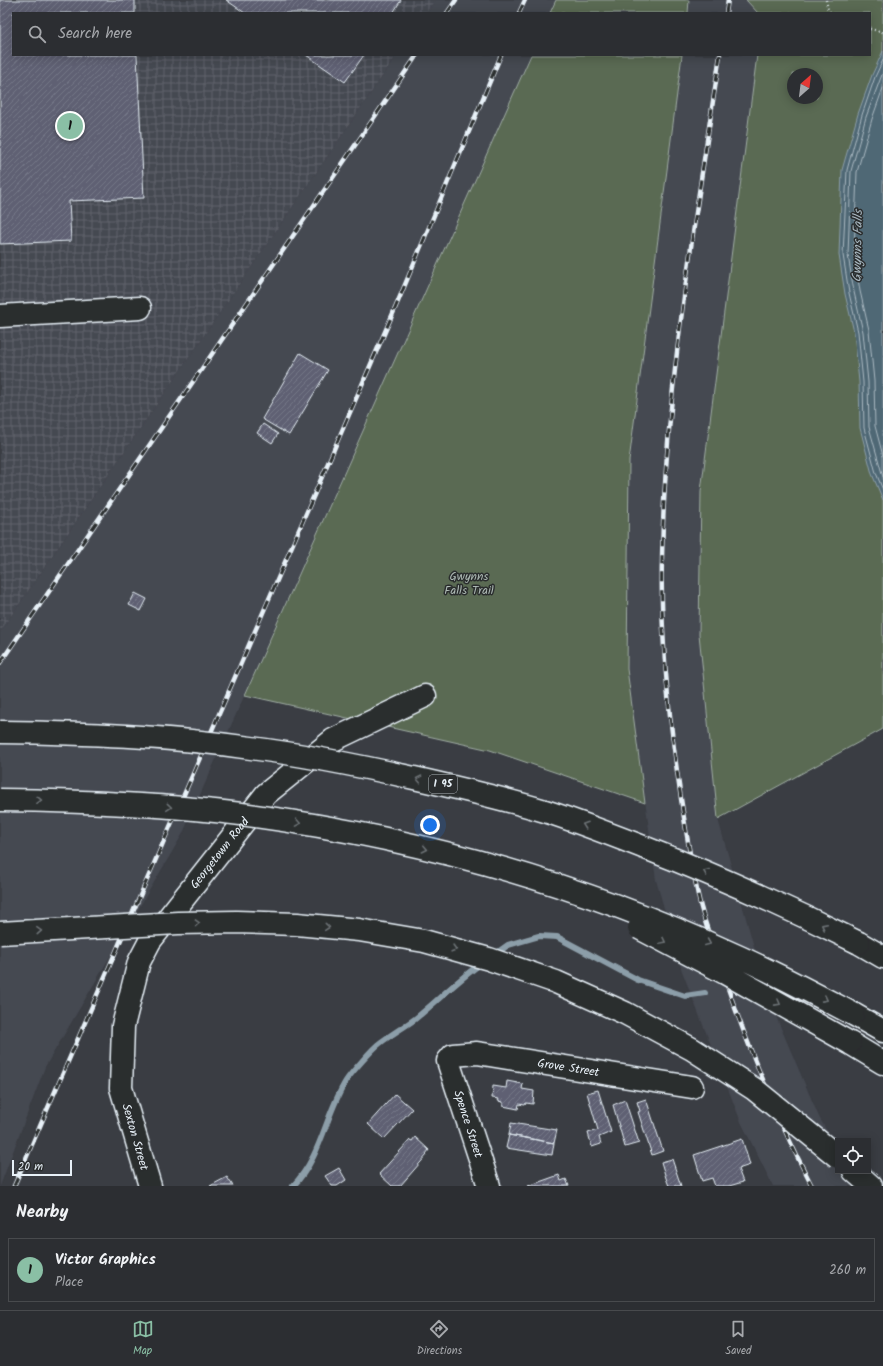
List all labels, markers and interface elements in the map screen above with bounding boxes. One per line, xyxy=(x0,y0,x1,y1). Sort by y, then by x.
search box xyxy=(12,12,871,56)
text: Search here xyxy=(58,22,132,46)
icon: search xyxy=(26,23,48,45)
north arrow xyxy=(787,68,823,104)
pin: 1 xyxy=(57,111,83,141)
water label: Gwynns Falls xyxy=(847,208,869,282)
park label: Gwynns Falls Trail xyxy=(444,567,494,600)
road number: I 95 xyxy=(429,775,457,793)
one-way arrow xyxy=(416,776,422,784)
one-way arrow xyxy=(36,796,42,804)
one-way arrow xyxy=(166,802,172,811)
street label: Georgetown Road xyxy=(185,812,254,893)
your location xyxy=(420,815,440,835)
one-way arrow xyxy=(295,818,301,826)
one-way arrow xyxy=(581,821,588,830)
one-way arrow xyxy=(422,844,428,852)
one-way arrow xyxy=(702,869,709,877)
one-way arrow xyxy=(194,918,200,927)
one-way arrow xyxy=(323,922,330,931)
one-way arrow xyxy=(821,923,828,931)
one-way arrow xyxy=(36,926,42,935)
one-way arrow xyxy=(659,936,667,944)
one-way arrow xyxy=(704,938,712,946)
one-way arrow xyxy=(451,945,458,953)
one-way arrow xyxy=(821,995,828,1002)
one-way arrow xyxy=(774,998,781,1005)
street label: Grove Street xyxy=(536,1053,601,1082)
street label: Spence Street xyxy=(448,1088,488,1161)
street label: Sexton Street xyxy=(116,1101,154,1173)
map controls xyxy=(835,1138,871,1174)
button: locate xyxy=(835,1138,871,1174)
scale bar xyxy=(12,1158,72,1177)
text: 20 m xyxy=(18,1158,43,1176)
text: Nearby xyxy=(16,1199,68,1226)
text: Victor Graphics xyxy=(55,1248,156,1272)
text: 1 xyxy=(28,1260,32,1281)
text: 260 m xyxy=(829,1260,866,1281)
text: Place xyxy=(55,1272,83,1293)
tab: Map xyxy=(132,1318,154,1360)
tab: Directions xyxy=(417,1318,462,1360)
tab: Saved xyxy=(725,1318,751,1360)

